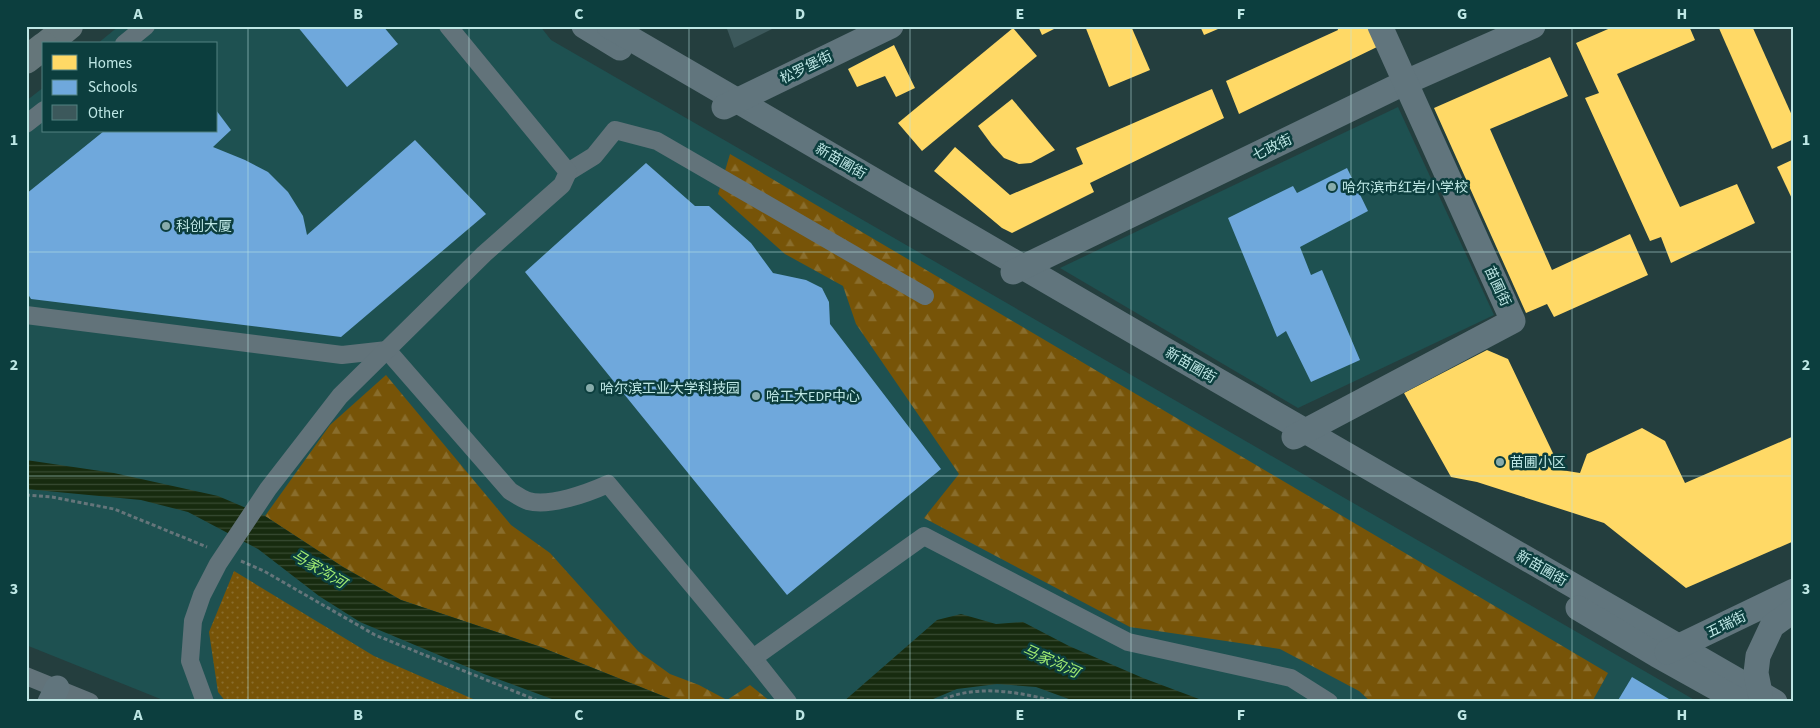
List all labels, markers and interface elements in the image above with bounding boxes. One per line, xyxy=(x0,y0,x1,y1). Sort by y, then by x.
text: A xyxy=(132,3,143,25)
text: B xyxy=(353,3,363,25)
text: C xyxy=(574,3,584,25)
text: D xyxy=(795,3,805,25)
text: E xyxy=(1016,3,1024,25)
text: F xyxy=(1237,3,1245,25)
text: G xyxy=(1457,3,1467,25)
text: H xyxy=(1677,3,1687,25)
legend xyxy=(42,42,218,132)
street label: 松罗堡街 xyxy=(777,47,836,89)
text: Homes xyxy=(88,53,132,74)
text: Schools xyxy=(88,77,137,98)
text: Other xyxy=(88,103,125,124)
text: 1 xyxy=(10,129,18,151)
text: 1 xyxy=(1802,129,1810,151)
street label: 七政街 xyxy=(1249,130,1296,166)
street label: 新苗圃街 xyxy=(811,139,870,185)
place label: 哈尔滨市红岩小学校 xyxy=(1342,178,1468,198)
marker: 哈尔滨市红岩小学校 xyxy=(1326,181,1338,193)
place label: 科创大厦 xyxy=(176,217,232,237)
marker: 科创大厦 xyxy=(160,220,172,232)
street label: 苗圃街 xyxy=(1479,263,1515,310)
street label: 新苗圃街 xyxy=(1161,343,1220,389)
text: 2 xyxy=(10,354,18,376)
text: 2 xyxy=(1802,354,1810,376)
place label: 哈尔滨工业大学科技园 xyxy=(600,379,740,399)
marker: 哈尔滨工业大学科技园 xyxy=(584,382,596,394)
place label: 哈工大EDP中心 xyxy=(766,387,860,407)
marker: 哈工大EDP中心 xyxy=(750,390,762,402)
place label: 苗圃小区 xyxy=(1510,453,1566,473)
marker: 苗圃小区 xyxy=(1494,456,1506,468)
water label: 马家沟河 xyxy=(288,545,352,595)
street label: 新苗圃街 xyxy=(1512,546,1571,592)
text: 3 xyxy=(10,578,18,600)
text: 3 xyxy=(1802,578,1810,600)
street label: 五瑞街 xyxy=(1703,607,1750,643)
water label: 马家沟河 xyxy=(1019,640,1085,684)
text: A xyxy=(132,704,143,726)
text: B xyxy=(353,704,363,726)
text: C xyxy=(574,704,584,726)
text: D xyxy=(795,704,805,726)
text: E xyxy=(1016,704,1024,726)
text: F xyxy=(1237,704,1245,726)
text: G xyxy=(1457,704,1467,726)
text: H xyxy=(1677,704,1687,726)

